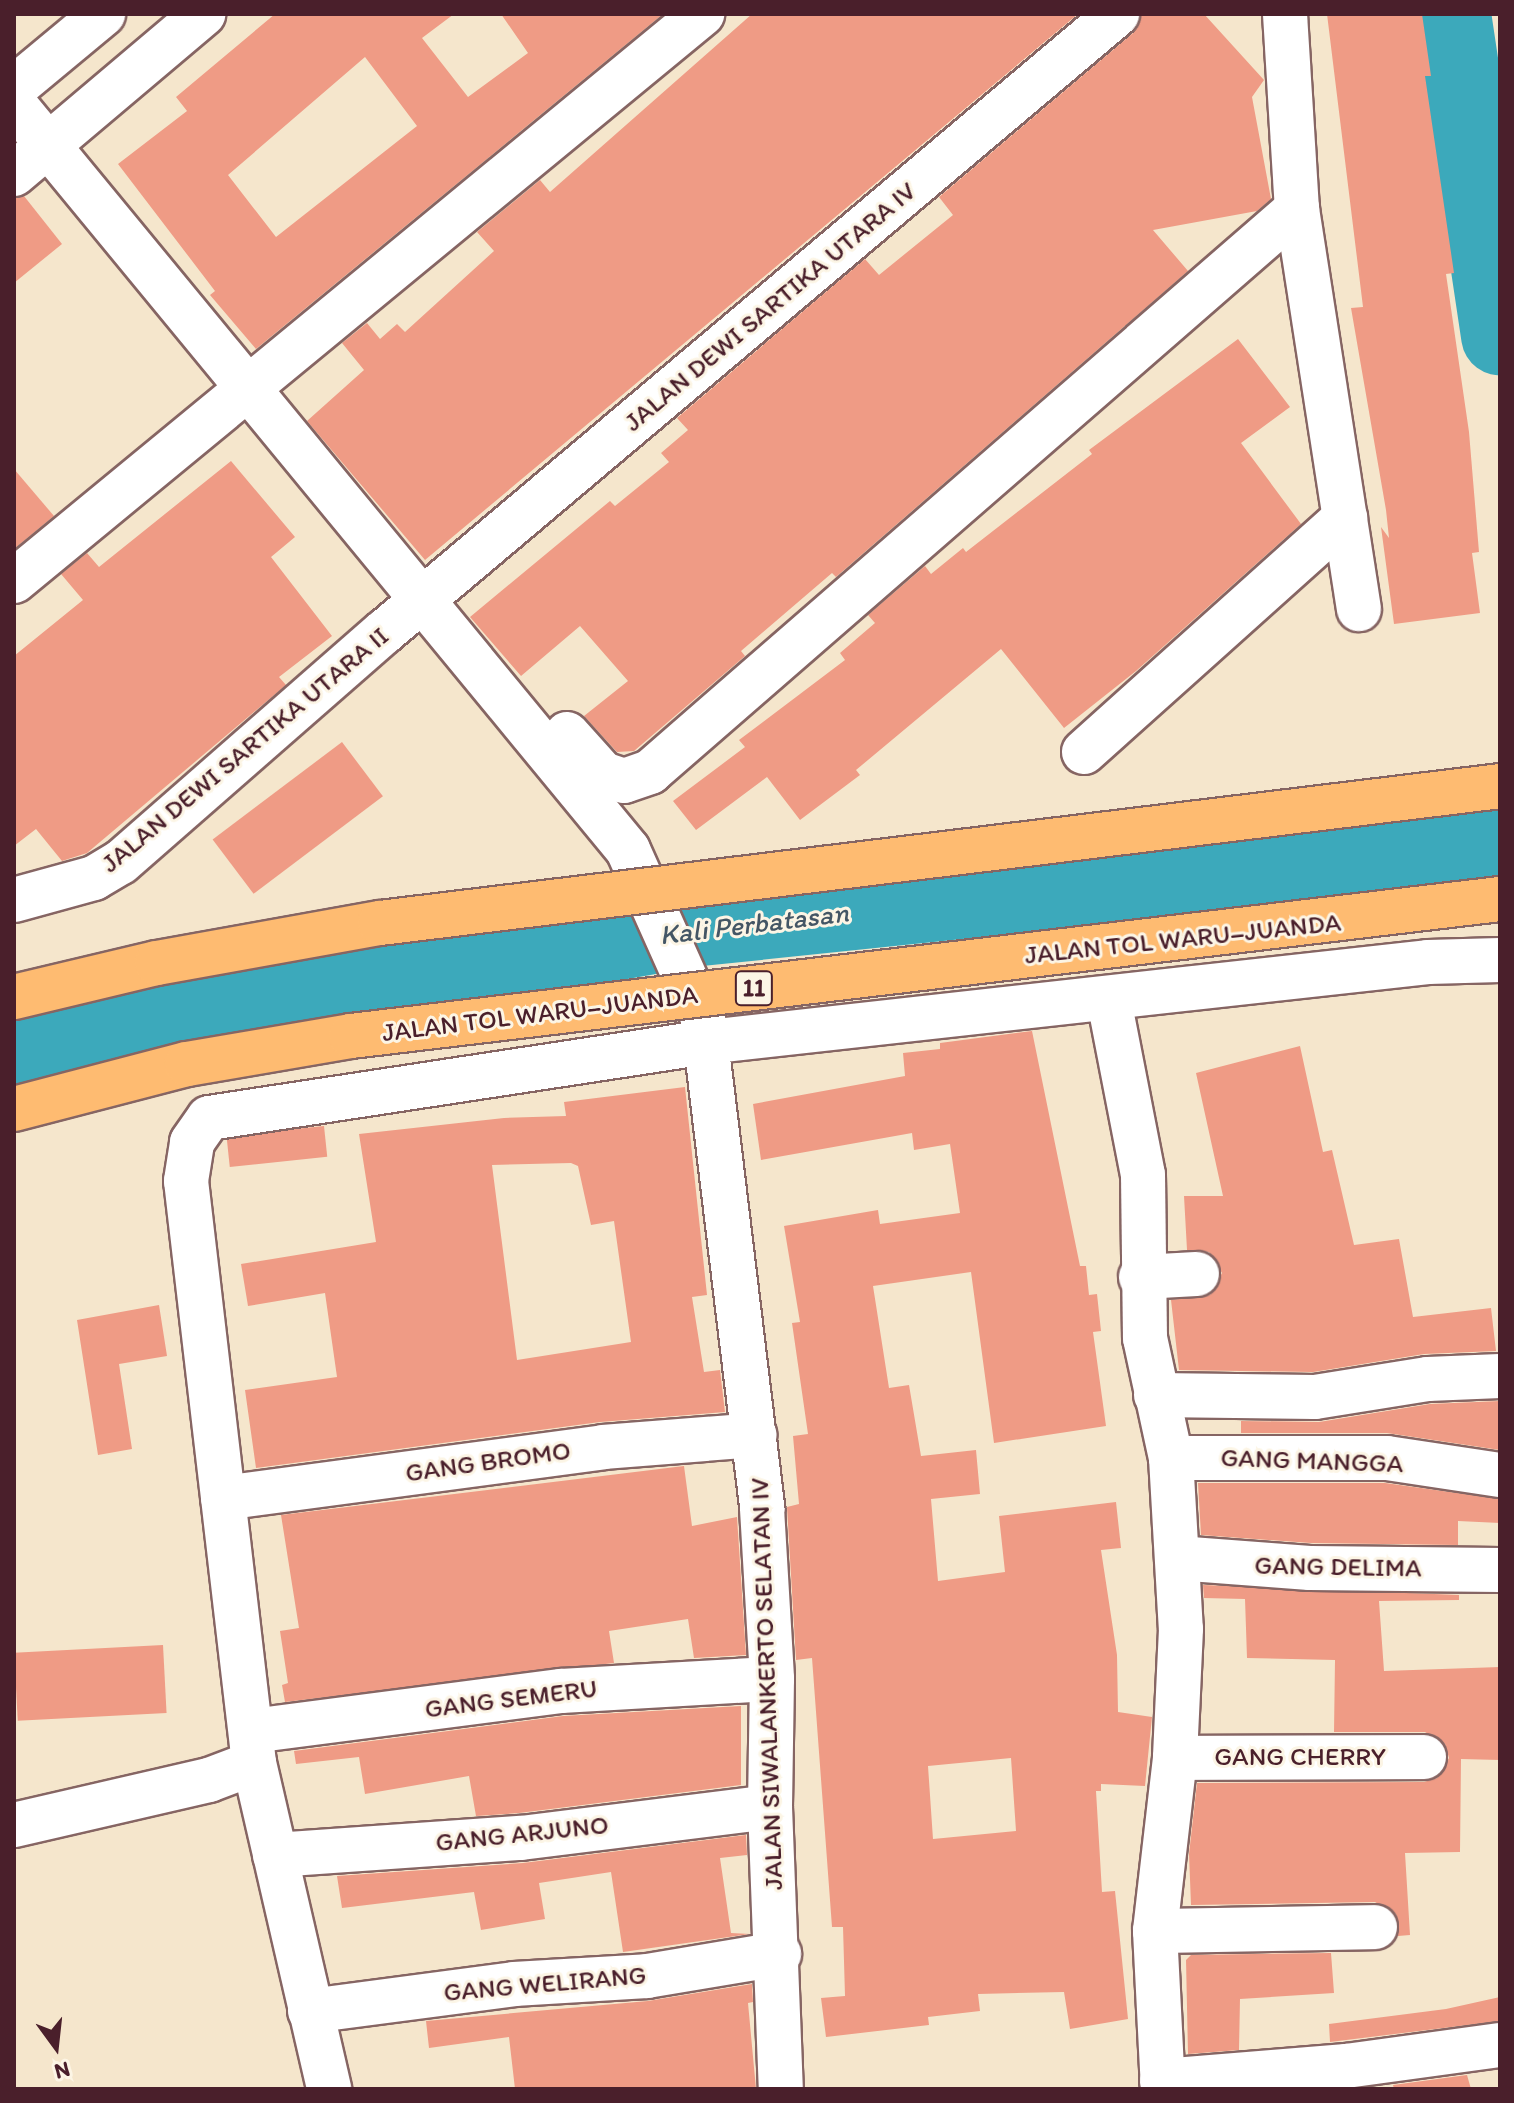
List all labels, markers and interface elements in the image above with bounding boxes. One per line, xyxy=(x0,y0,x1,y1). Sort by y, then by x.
street label: JALAN DEWI SARTIKA UTARA IV xyxy=(619,177,921,437)
street label: JALAN DEWI SARTIKA UTARA II xyxy=(97,622,393,878)
water label: Kali Perbatasan xyxy=(658,895,850,951)
street label: JALAN TOL WARU–JUANDA xyxy=(1023,907,1343,971)
road number: 11 xyxy=(734,968,774,1008)
street label: JALAN TOL WARU–JUANDA xyxy=(380,979,700,1049)
street label: GANG BROMO xyxy=(403,1435,573,1489)
street label: GANG MANGGA xyxy=(1220,1442,1404,1480)
street label: JALAN SIWALANKERTO SELATAN IV xyxy=(744,1475,790,1893)
street label: GANG DELIMA xyxy=(1256,1550,1420,1584)
street label: GANG SEMERU xyxy=(423,1673,599,1725)
street label: GANG CHERRY xyxy=(1214,1741,1386,1773)
street label: GANG ARJUNO xyxy=(434,1809,610,1859)
street label: GANG WELIRANG xyxy=(444,1960,646,2008)
north arrow xyxy=(16,2007,96,2087)
text: N xyxy=(52,2056,73,2086)

